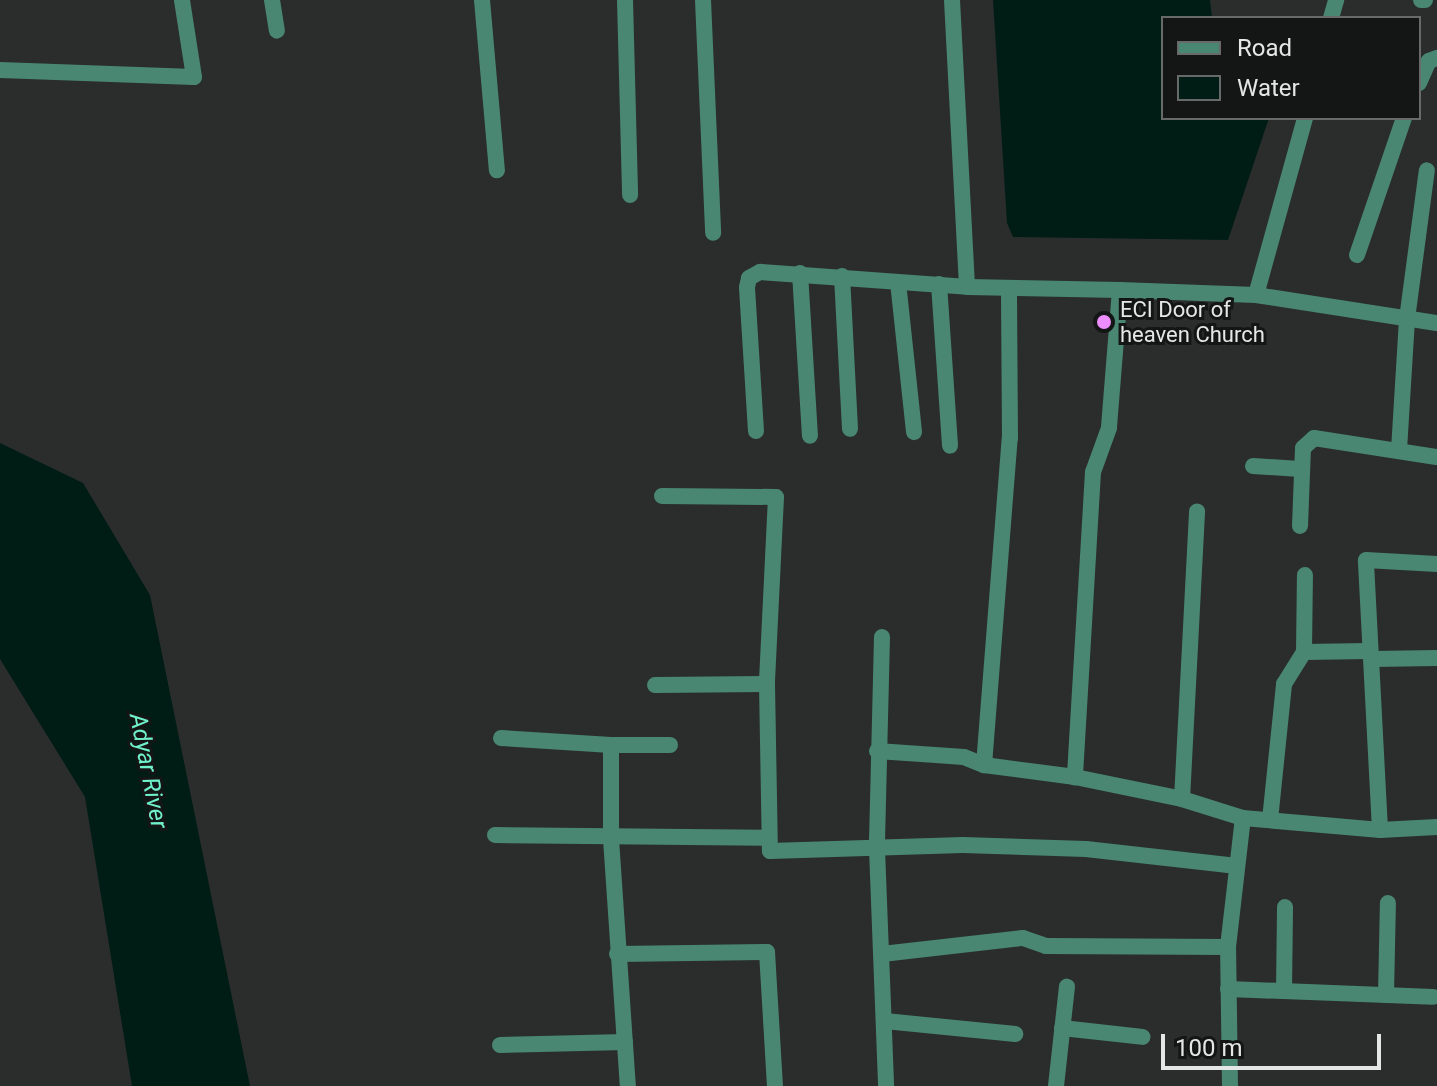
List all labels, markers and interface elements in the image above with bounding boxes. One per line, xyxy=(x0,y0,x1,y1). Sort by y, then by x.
legend xyxy=(1161,16,1421,120)
text: Road xyxy=(1237,34,1292,62)
text: Water xyxy=(1237,74,1300,102)
place label: ECI Door of heaven Church xyxy=(1120,296,1265,348)
marker: ECI Door of heaven Church xyxy=(1095,313,1113,331)
water label: Adyar River xyxy=(123,711,173,831)
scale bar xyxy=(1165,1018,1385,1068)
text: 100 m xyxy=(1175,1034,1242,1062)

